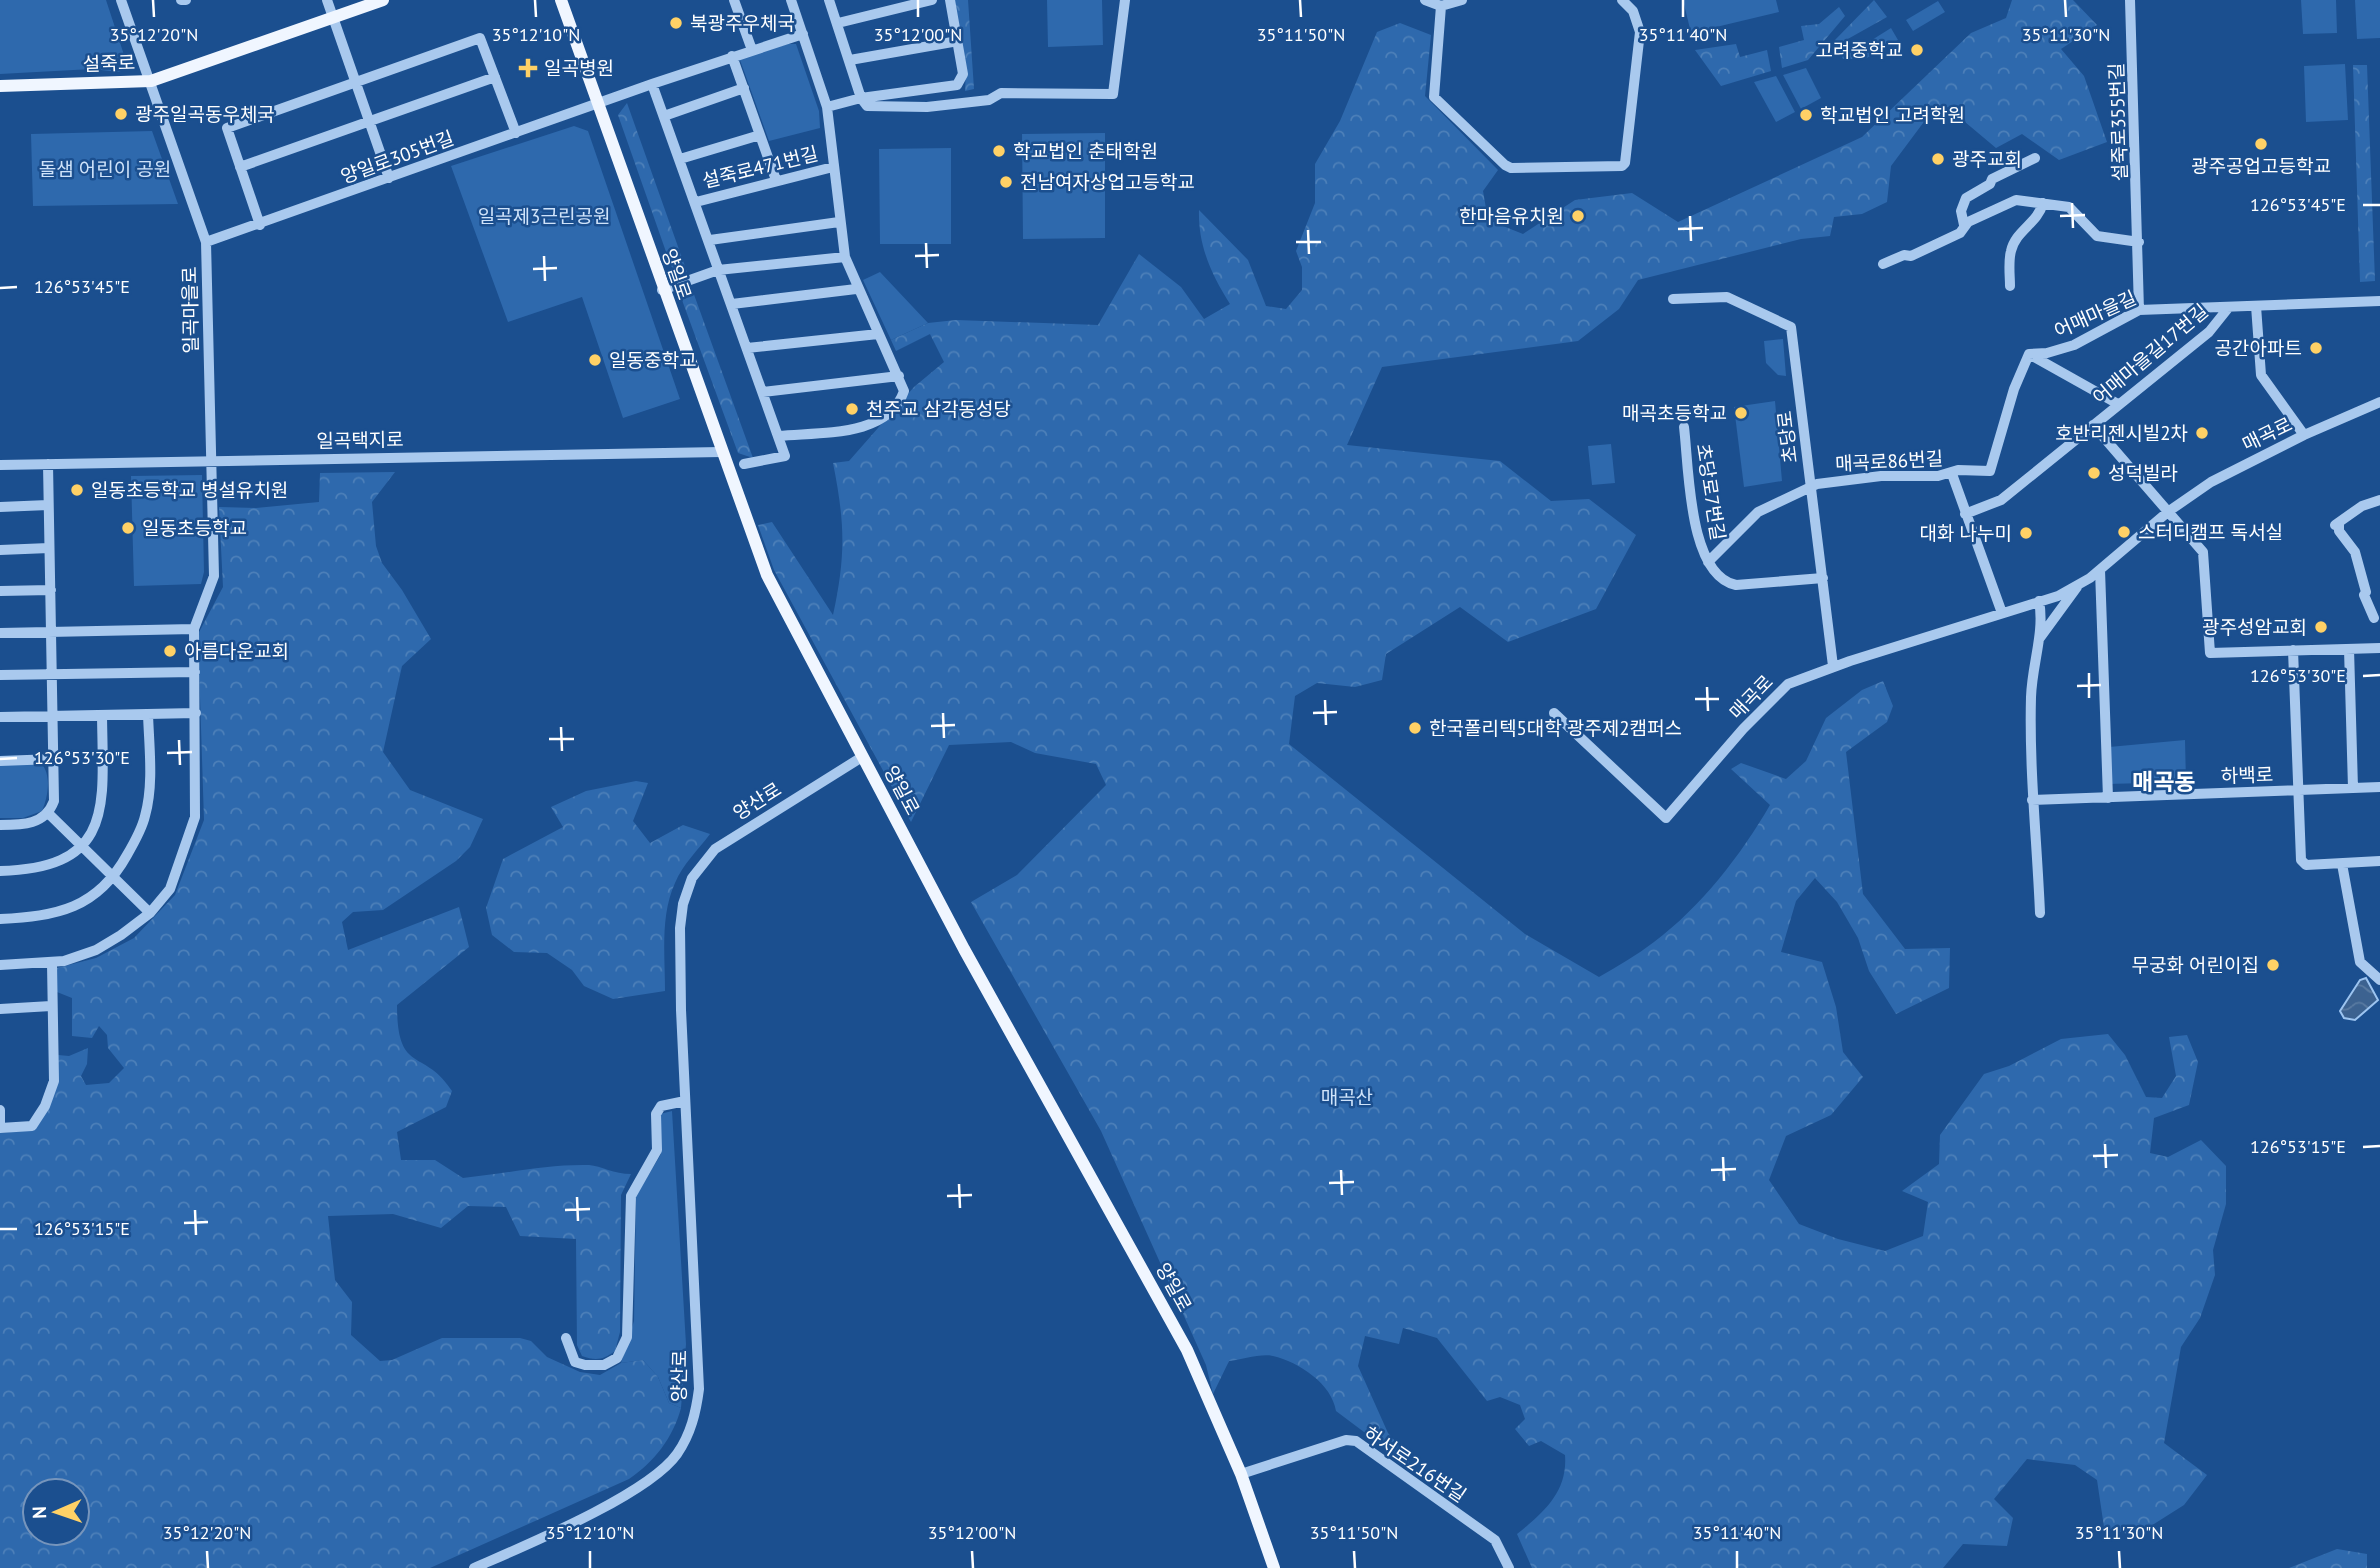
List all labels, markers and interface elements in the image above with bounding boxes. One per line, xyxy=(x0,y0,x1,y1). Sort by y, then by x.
place label: 북광주우체국 xyxy=(690,11,795,35)
marker: 북광주우체국 xyxy=(668,15,684,31)
text: 35°12'20"N xyxy=(110,23,198,46)
text: 35°12'10"N xyxy=(492,23,580,46)
text: 35°12'00"N xyxy=(874,23,962,46)
text: 35°11'50"N xyxy=(1257,23,1345,46)
text: 35°11'40"N xyxy=(1639,23,1727,46)
text: 35°11'30"N xyxy=(2022,23,2110,46)
place label: 고려중학교 xyxy=(1816,38,1903,62)
marker: 고려중학교 xyxy=(1909,42,1925,58)
street label: 설죽로 xyxy=(82,50,136,76)
place label: 일곡병원 xyxy=(544,56,614,80)
marker: 일곡병원 xyxy=(518,58,538,78)
street label: 설죽로355번길 xyxy=(2104,62,2132,182)
place label: 광주일곡동우체국 xyxy=(135,102,275,126)
place label: 학교법인 고려학원 xyxy=(1820,103,1965,127)
marker: 광주일곡동우체국 xyxy=(113,106,129,122)
marker: 학교법인 고려학원 xyxy=(1798,107,1814,123)
street label: 양일로305번길 xyxy=(337,125,457,189)
marker: 광주공업고등학교 xyxy=(2253,136,2269,152)
place label: 학교법인 춘태학원 xyxy=(1013,139,1158,163)
street label: 설죽로471번길 xyxy=(700,141,820,193)
marker: 학교법인 춘태학원 xyxy=(991,143,1007,159)
place label: 광주교회 xyxy=(1952,147,2022,171)
marker: 광주교회 xyxy=(1930,151,1946,167)
place label: 광주공업고등학교 xyxy=(2191,154,2331,178)
park label: 돌샘 어린이 공원 xyxy=(39,157,171,181)
place label: 전남여자상업고등학교 xyxy=(1020,170,1195,194)
marker: 전남여자상업고등학교 xyxy=(998,174,1014,190)
text: 126°53'45"E xyxy=(2250,193,2346,216)
park label: 일곡제3근린공원 xyxy=(478,204,610,228)
place label: 한마음유치원 xyxy=(1459,204,1564,228)
marker: 한마음유치원 xyxy=(1570,208,1586,224)
street label: 양일로 xyxy=(657,245,697,303)
street label: 일곡마을로 xyxy=(177,266,203,354)
text: 126°53'45"E xyxy=(34,275,130,298)
street label: 어매마을길 xyxy=(2050,285,2140,343)
street label: 어매마을길17번길 xyxy=(2087,299,2213,409)
place label: 공간아파트 xyxy=(2215,336,2302,360)
marker: 공간아파트 xyxy=(2308,340,2324,356)
place label: 일동중학교 xyxy=(609,348,696,372)
marker: 일동중학교 xyxy=(587,352,603,368)
place label: 천주교 삼각동성당 xyxy=(866,397,1011,421)
marker: 천주교 삼각동성당 xyxy=(844,401,860,417)
place label: 매곡초등학교 xyxy=(1622,401,1727,425)
marker: 매곡초등학교 xyxy=(1733,405,1749,421)
street label: 초당로 xyxy=(1772,410,1802,464)
street label: 매곡로 xyxy=(2238,412,2296,456)
place label: 호반리젠시빌2차 xyxy=(2055,421,2188,445)
marker: 호반리젠시빌2차 xyxy=(2194,425,2210,441)
street label: 일곡택지로 xyxy=(316,427,404,453)
street label: 초당로7번길 xyxy=(1692,442,1730,542)
street label: 매곡로86번길 xyxy=(1834,446,1944,476)
place label: 성덕빌라 xyxy=(2108,461,2178,485)
marker: 성덕빌라 xyxy=(2086,465,2102,481)
place label: 일동초등학교 병설유치원 xyxy=(91,478,288,502)
marker: 일동초등학교 병설유치원 xyxy=(69,482,85,498)
place label: 일동초등학교 xyxy=(142,516,247,540)
marker: 일동초등학교 xyxy=(120,520,136,536)
place label: 스터디캠프 독서실 xyxy=(2138,520,2283,544)
place label: 대화 나누미 xyxy=(1920,521,2012,545)
marker: 스터디캠프 독서실 xyxy=(2116,524,2132,540)
marker: 대화 나누미 xyxy=(2018,525,2034,541)
place label: 광주성암교회 xyxy=(2202,615,2307,639)
marker: 광주성암교회 xyxy=(2313,619,2329,635)
place label: 아름다운교회 xyxy=(184,639,289,663)
marker: 아름다운교회 xyxy=(162,643,178,659)
text: 126°53'30"E xyxy=(2250,664,2346,687)
street label: 매곡로 xyxy=(1724,670,1778,724)
place label: 한국폴리텍5대학 광주제2캠퍼스 xyxy=(1429,716,1682,740)
marker: 한국폴리텍5대학 광주제2캠퍼스 xyxy=(1407,720,1423,736)
text: 126°53'30"E xyxy=(34,746,130,769)
street label: 양일로 xyxy=(879,761,925,819)
street label: 하백로 xyxy=(2220,762,2274,788)
district label: 매곡동 xyxy=(2132,767,2196,796)
street label: 양산로 xyxy=(728,777,786,825)
place label: 무궁화 어린이집 xyxy=(2132,953,2259,977)
marker: 무궁화 어린이집 xyxy=(2265,957,2281,973)
park label: 매곡산 xyxy=(1321,1085,1373,1109)
text: 126°53'15"E xyxy=(2250,1135,2346,1158)
text: 126°53'15"E xyxy=(34,1217,130,1240)
street label: 양일로 xyxy=(1151,1258,1197,1316)
street label: 양산로 xyxy=(667,1350,691,1402)
street label: 하서로216번길 xyxy=(1359,1421,1471,1507)
north arrow xyxy=(21,1477,91,1547)
text: N xyxy=(27,1506,51,1519)
text: 35°12'20"N xyxy=(163,1521,251,1544)
text: 35°12'10"N xyxy=(546,1521,634,1544)
text: 35°12'00"N xyxy=(928,1521,1016,1544)
text: 35°11'50"N xyxy=(1310,1521,1398,1544)
text: 35°11'40"N xyxy=(1693,1521,1781,1544)
text: 35°11'30"N xyxy=(2075,1521,2163,1544)

